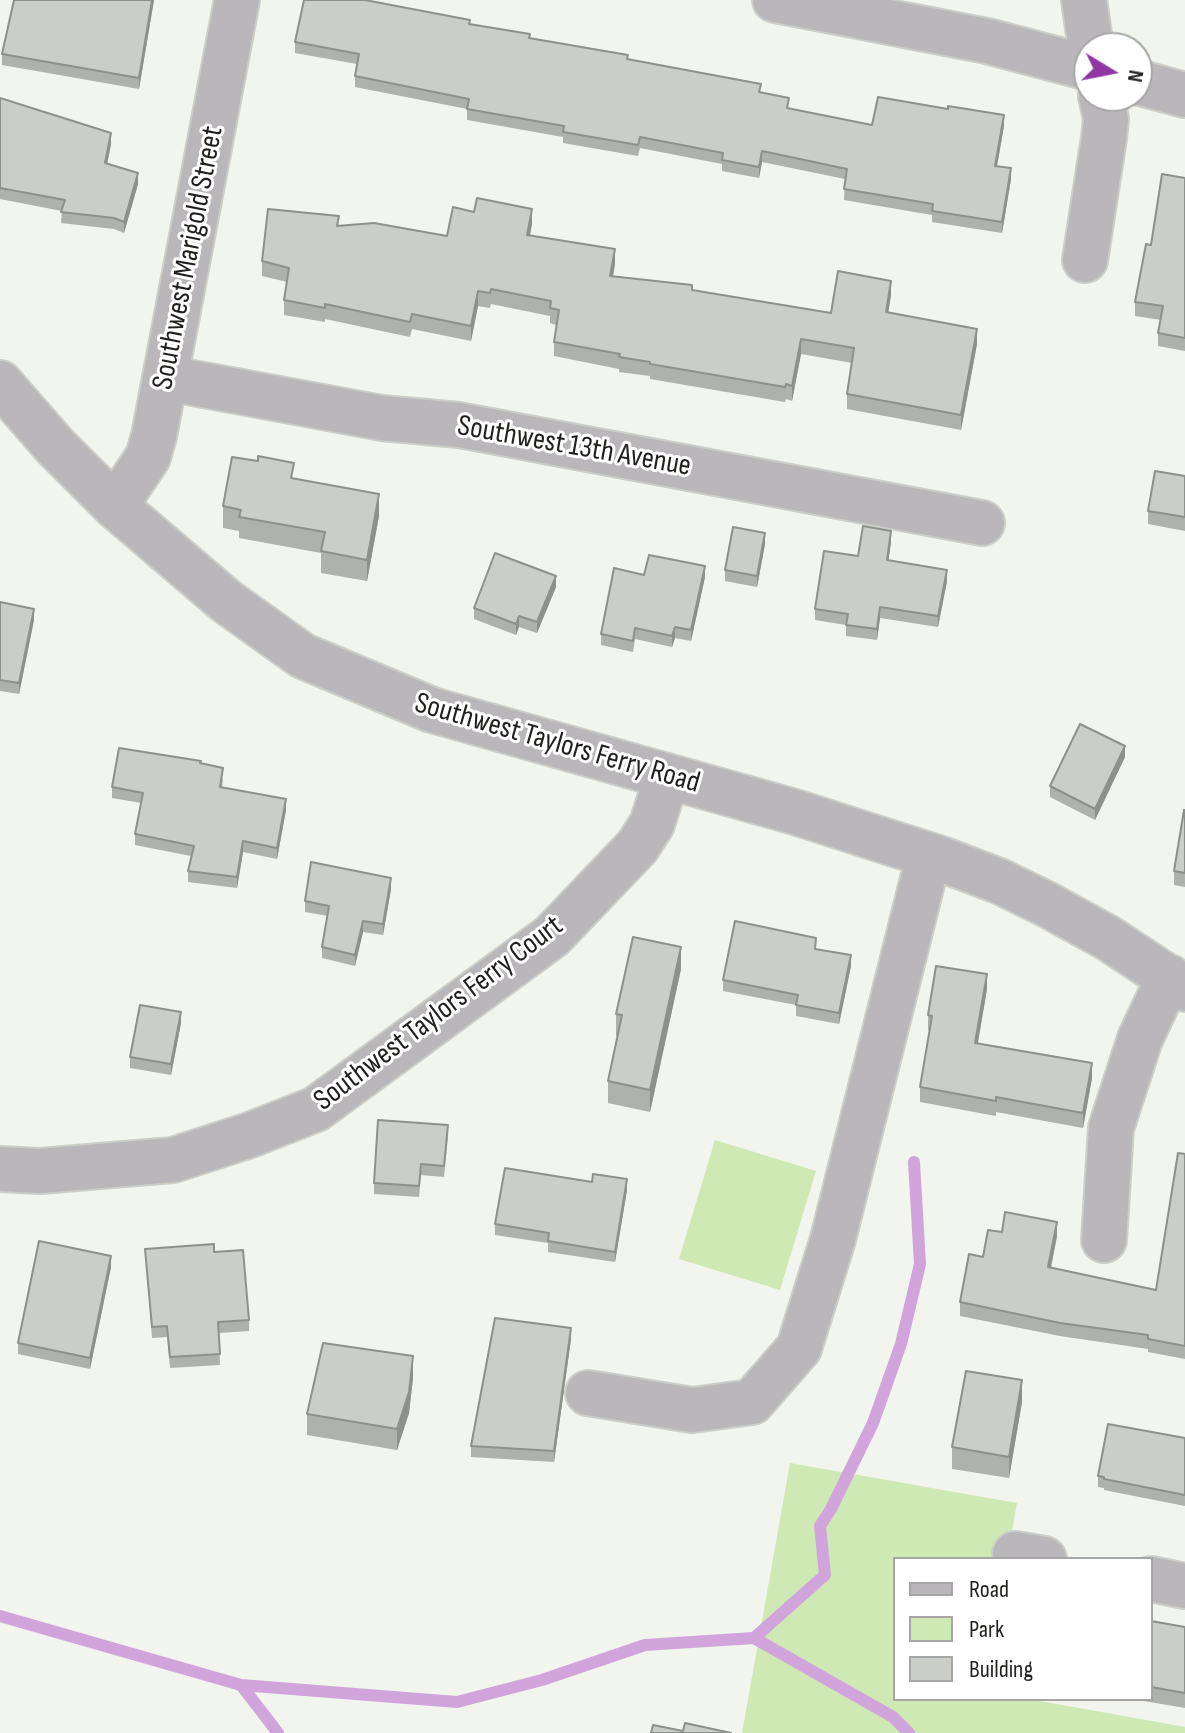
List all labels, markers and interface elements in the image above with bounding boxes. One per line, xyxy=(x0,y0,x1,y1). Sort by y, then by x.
north arrow xyxy=(1073,32,1153,112)
text: N xyxy=(1121,68,1149,84)
street label: Southwest Marigold Street xyxy=(146,123,232,393)
street label: Southwest 13th Avenue xyxy=(454,409,694,485)
street label: Southwest Taylors Ferry Road xyxy=(410,686,704,802)
street label: Southwest Taylors Ferry Court xyxy=(307,909,571,1119)
legend xyxy=(893,1557,1153,1701)
text: Road xyxy=(969,1575,1009,1604)
text: Park xyxy=(969,1615,1004,1644)
text: Building xyxy=(969,1655,1033,1684)

